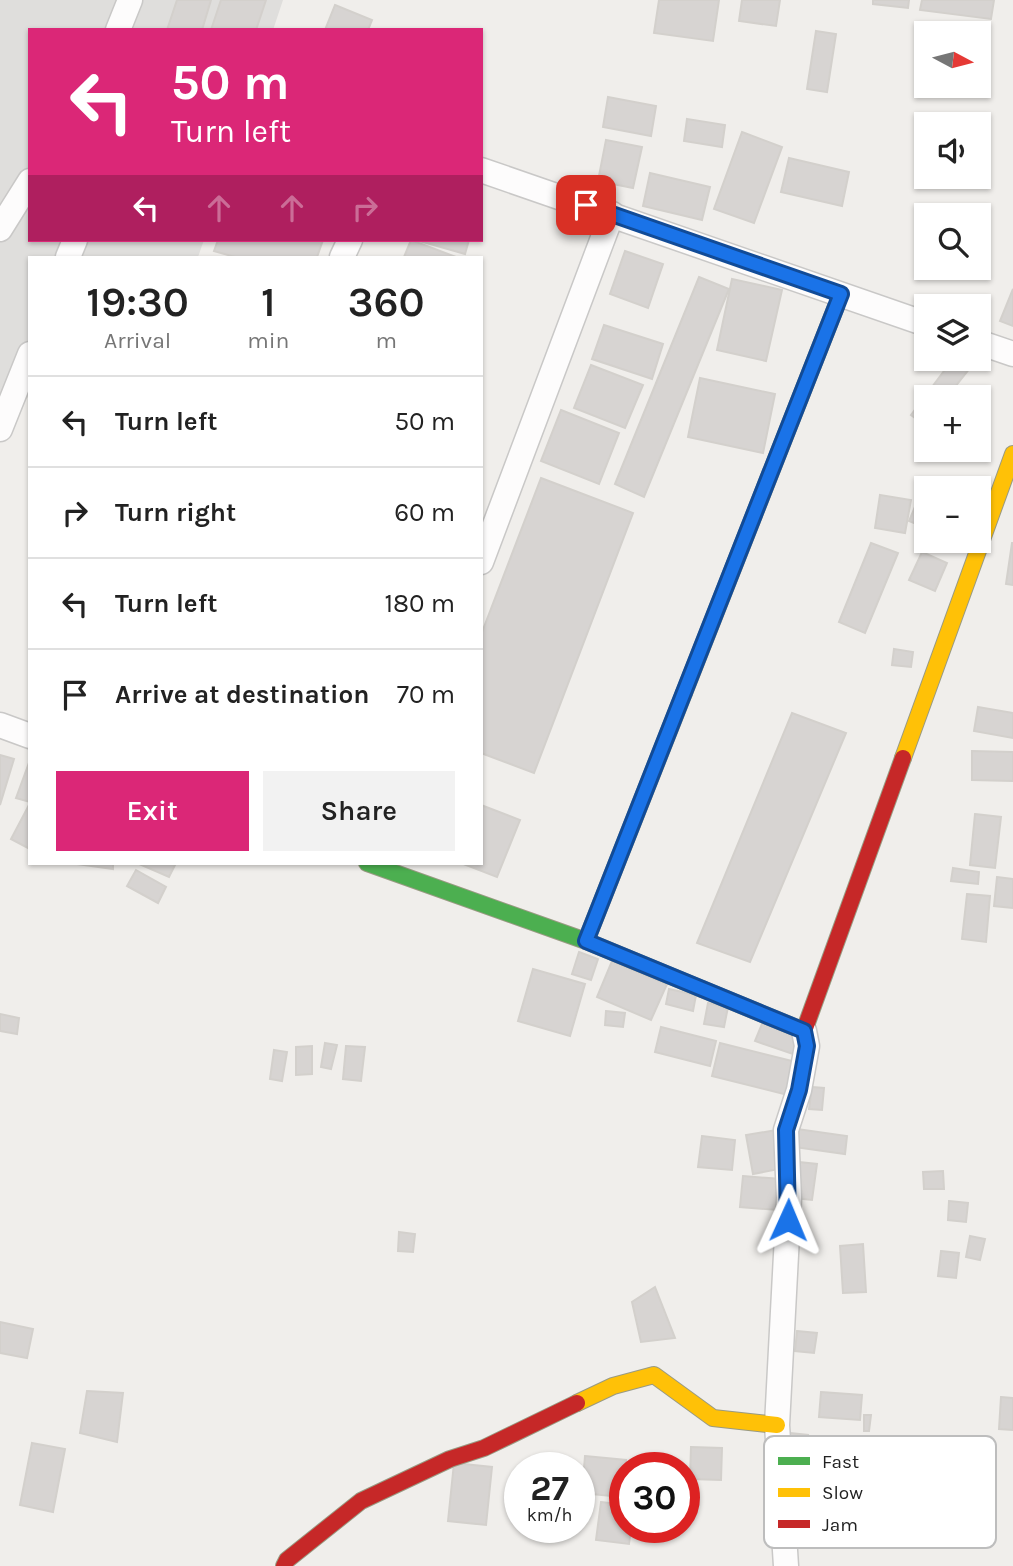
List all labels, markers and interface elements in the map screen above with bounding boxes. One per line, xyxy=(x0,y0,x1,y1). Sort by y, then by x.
north arrow xyxy=(914,21,990,98)
map controls xyxy=(914,21,991,553)
text: 50 m xyxy=(171,54,289,111)
icon: left xyxy=(56,56,147,147)
button: sound xyxy=(914,112,991,189)
text: Turn left xyxy=(171,113,291,150)
pin xyxy=(556,175,616,235)
icon: arrive xyxy=(567,186,605,224)
icon: left xyxy=(127,189,165,227)
icon: ahead xyxy=(200,189,238,227)
icon: ahead xyxy=(273,189,311,227)
icon: right xyxy=(346,189,384,227)
button: search xyxy=(914,203,991,280)
text: 19:30 xyxy=(86,277,189,327)
text: 1 xyxy=(261,277,276,327)
text: 360 xyxy=(348,277,425,327)
button: layers xyxy=(914,294,991,371)
text: Arrival xyxy=(104,327,171,354)
text: min xyxy=(247,327,289,354)
text: m xyxy=(375,327,397,354)
button: + xyxy=(914,385,991,462)
icon: left xyxy=(56,403,94,441)
text: Turn left xyxy=(115,406,217,437)
text: 50 m xyxy=(394,406,455,437)
button: − xyxy=(914,476,991,553)
icon: right xyxy=(56,494,94,532)
text: Turn right xyxy=(115,497,236,528)
text: 60 m xyxy=(394,497,455,528)
icon: left xyxy=(56,585,94,623)
text: Turn left xyxy=(115,588,217,619)
text: 180 m xyxy=(385,588,455,619)
icon: arrive xyxy=(56,676,94,714)
text: Arrive at destination xyxy=(115,679,369,710)
text: 70 m xyxy=(397,679,455,710)
button: Exit xyxy=(56,771,249,851)
button: Share xyxy=(263,771,455,851)
position arrow xyxy=(751,1183,825,1257)
legend xyxy=(764,1436,996,1548)
text: Fast xyxy=(822,1451,859,1473)
speed limit sign: 30 xyxy=(609,1452,700,1543)
text: 27 xyxy=(530,1468,569,1509)
text: Slow xyxy=(822,1482,863,1504)
text: km/h xyxy=(527,1504,572,1526)
text: Jam xyxy=(822,1514,858,1536)

